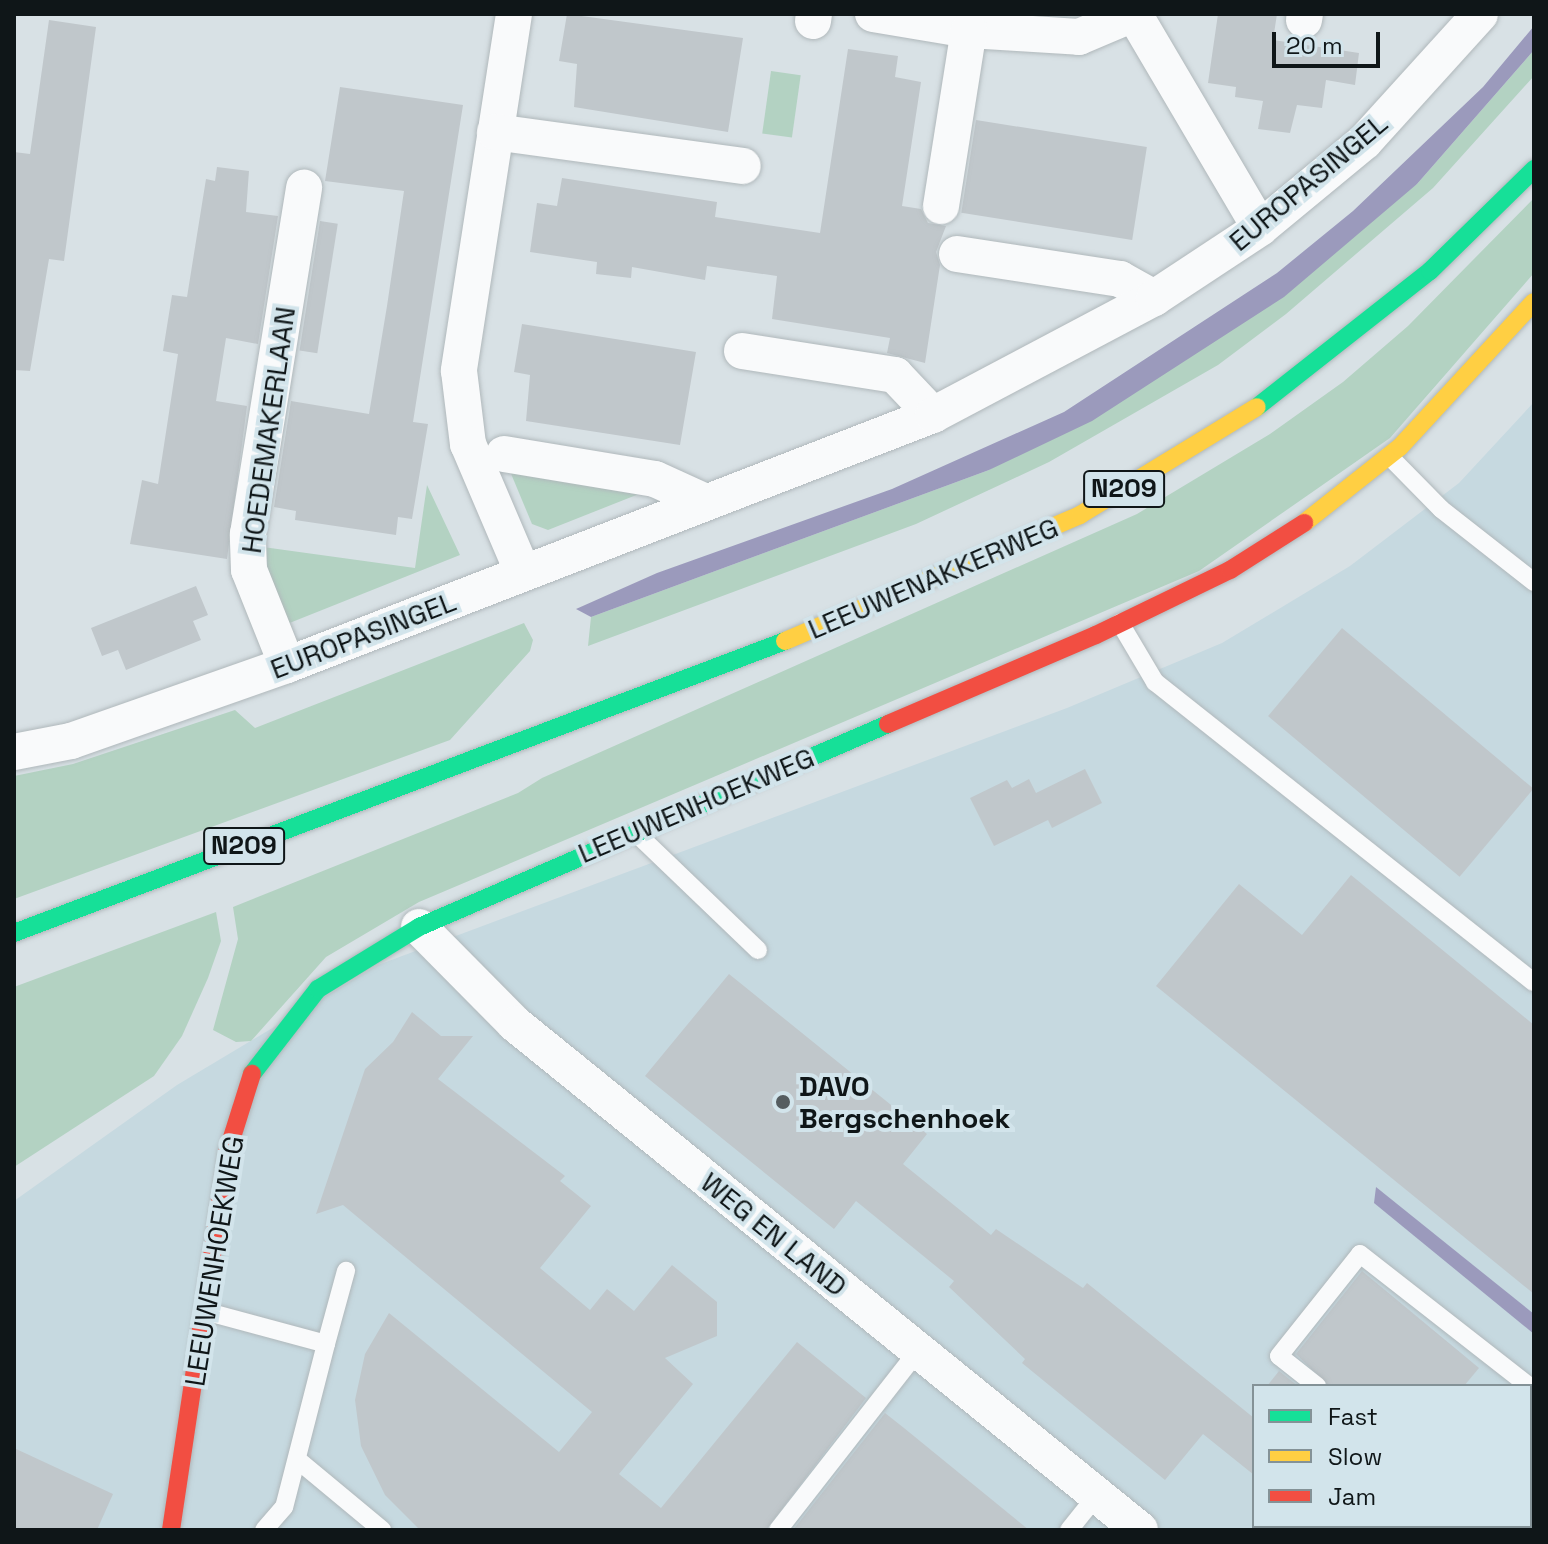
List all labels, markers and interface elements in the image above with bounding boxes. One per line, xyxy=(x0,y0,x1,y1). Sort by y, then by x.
scale bar xyxy=(1276,16,1384,66)
text: 20 m xyxy=(1286,30,1343,61)
street label: EUROPASINGEL xyxy=(1222,106,1394,258)
street label: HOEDEMAKERLAAN xyxy=(234,305,302,555)
road number: N209 xyxy=(1082,467,1166,511)
street label: LEEUWENAKKERWEG xyxy=(803,510,1063,646)
street label: EUROPASINGEL xyxy=(266,584,460,686)
street label: LEEUWENHOEKWEG xyxy=(573,740,819,870)
road number: N209 xyxy=(202,824,286,868)
place label: DAVO Bergschenhoek xyxy=(799,1069,1010,1135)
marker: DAVO Bergschenhoek xyxy=(774,1093,792,1111)
street label: LEEUWENHOEKWEG xyxy=(178,1133,250,1389)
street label: WEG EN LAND xyxy=(694,1165,854,1303)
legend xyxy=(1252,1384,1532,1528)
text: Fast xyxy=(1328,1401,1378,1432)
text: Slow xyxy=(1328,1441,1382,1472)
text: Jam xyxy=(1328,1481,1376,1512)

